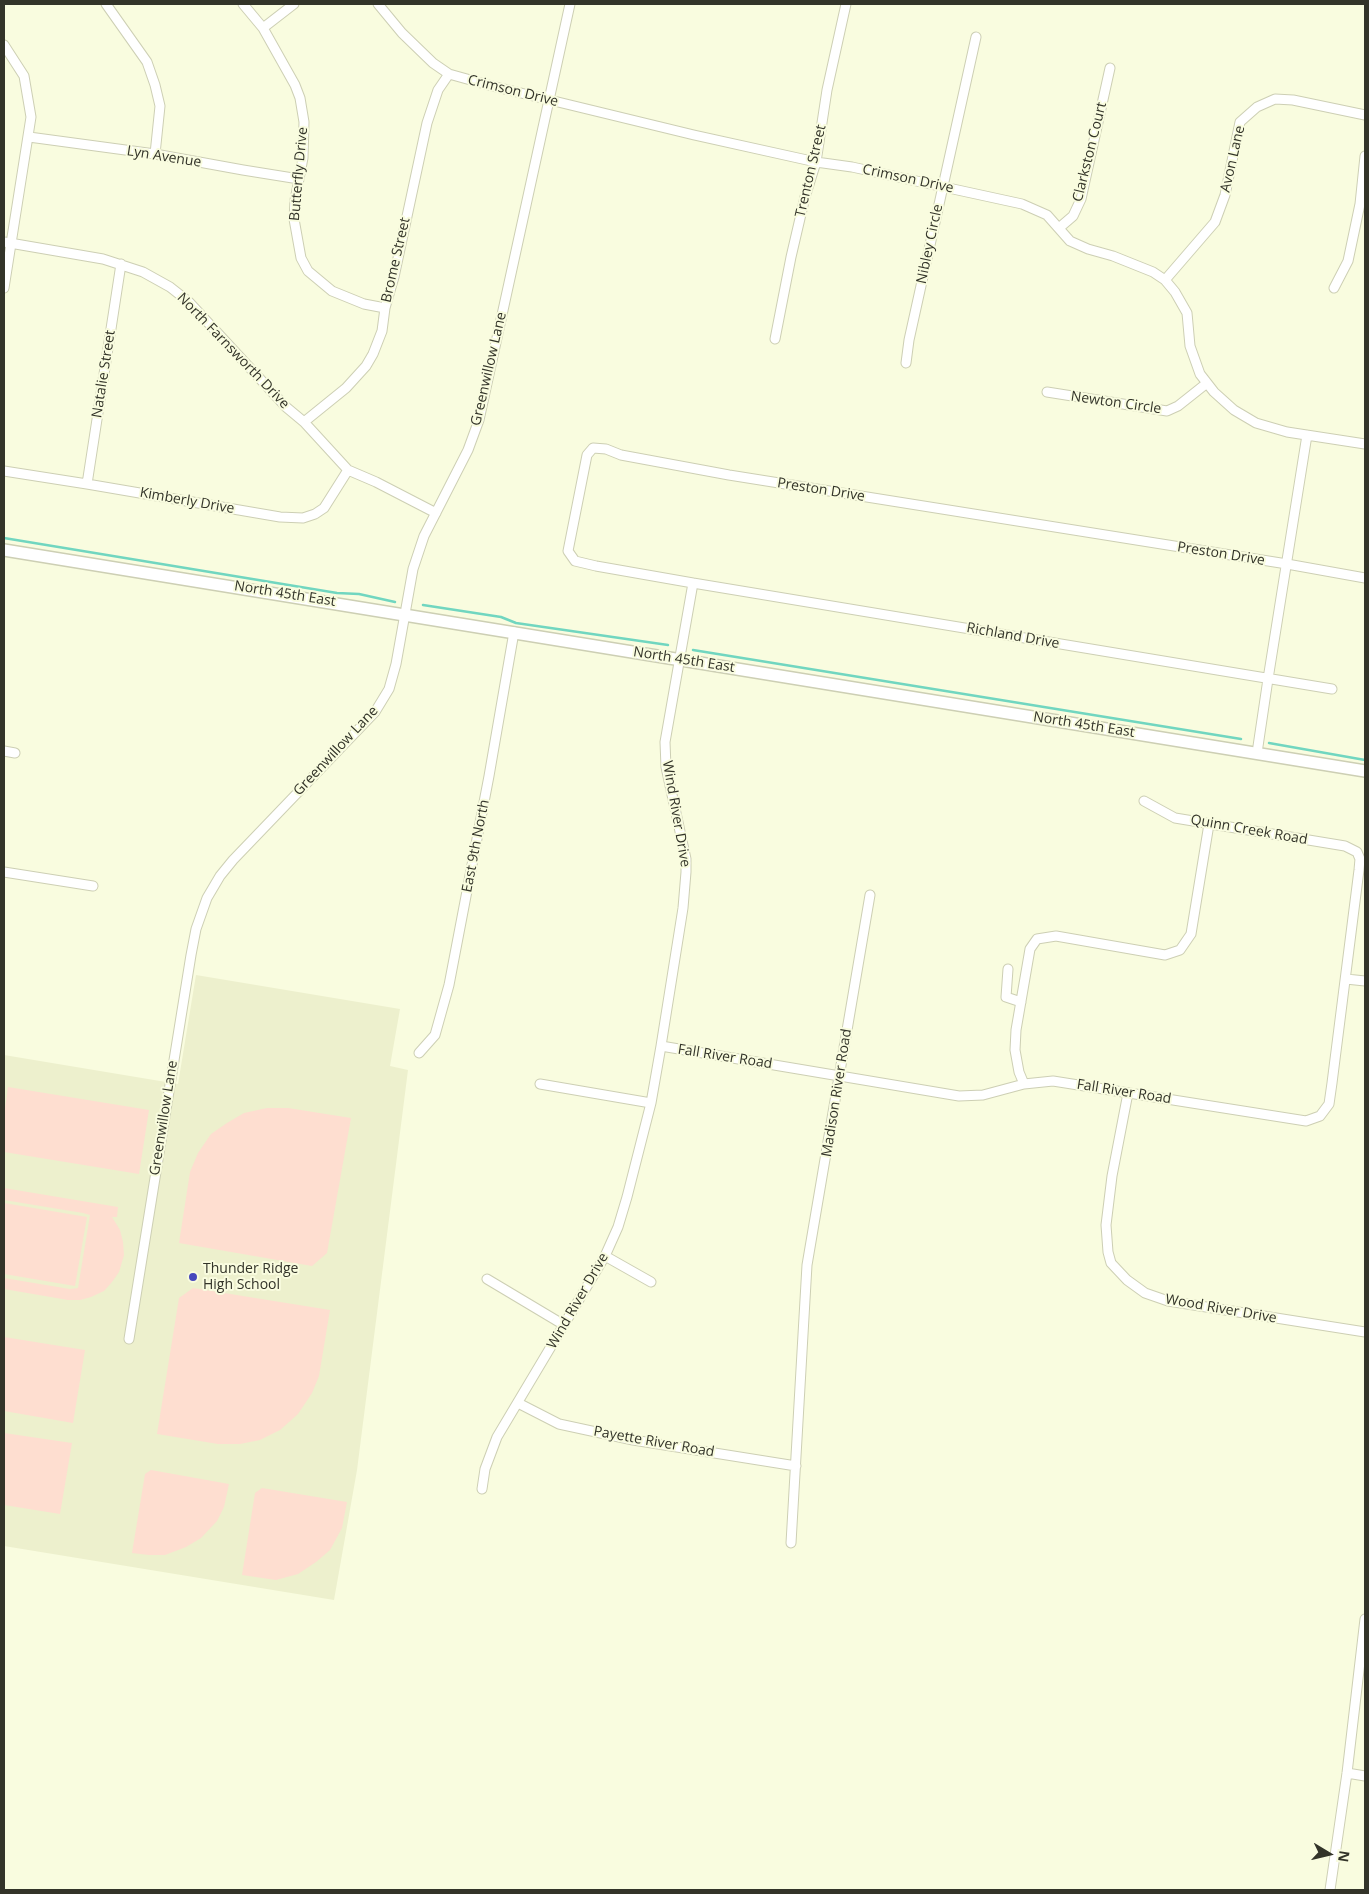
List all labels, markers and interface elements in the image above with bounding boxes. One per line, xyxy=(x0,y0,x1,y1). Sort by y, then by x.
street label: Crimson Drive xyxy=(466,72,560,110)
street label: Clarkston Court xyxy=(1070,100,1110,204)
street label: Trenton Street xyxy=(792,123,830,219)
street label: Avon Lane xyxy=(1217,124,1249,194)
street label: Butterfly Drive xyxy=(287,126,311,222)
street label: Lyn Avenue xyxy=(126,143,202,171)
street label: Crimson Drive xyxy=(861,161,955,197)
street label: Nibley Circle xyxy=(913,203,947,285)
street label: Brome Street xyxy=(378,216,414,304)
street label: North Farnsworth Drive xyxy=(173,290,293,412)
street label: Greenwillow Lane xyxy=(468,311,510,427)
street label: Natalie Street xyxy=(89,329,119,419)
street label: Newton Circle xyxy=(1070,388,1162,418)
street label: Preston Drive xyxy=(776,475,866,505)
street label: Kimberly Drive xyxy=(138,484,236,518)
street label: Preston Drive xyxy=(1176,539,1266,569)
street label: North 45th East xyxy=(233,578,337,610)
street label: Richland Drive xyxy=(965,620,1061,652)
street label: North 45th East xyxy=(632,644,736,676)
street label: Greenwillow Lane xyxy=(290,703,382,799)
street label: North 45th East xyxy=(1032,709,1136,741)
street label: Wind River Drive xyxy=(658,759,694,869)
street label: East 9th North xyxy=(459,798,493,894)
street label: Quinn Creek Road xyxy=(1189,811,1309,849)
street label: Madison River Road xyxy=(819,1028,855,1158)
street label: Fall River Road xyxy=(677,1041,773,1073)
street label: Greenwillow Lane xyxy=(147,1059,181,1177)
street label: Fall River Road xyxy=(1076,1076,1172,1108)
street label: Wind River Drive xyxy=(544,1250,612,1352)
place label: Thunder Ridge High School xyxy=(203,1261,298,1294)
marker: Thunder Ridge High School xyxy=(187,1271,199,1283)
street label: Wood River Drive xyxy=(1164,1291,1278,1327)
street label: Payette River Road xyxy=(592,1423,716,1461)
north arrow xyxy=(1304,1829,1354,1879)
text: N xyxy=(1334,1849,1355,1864)

